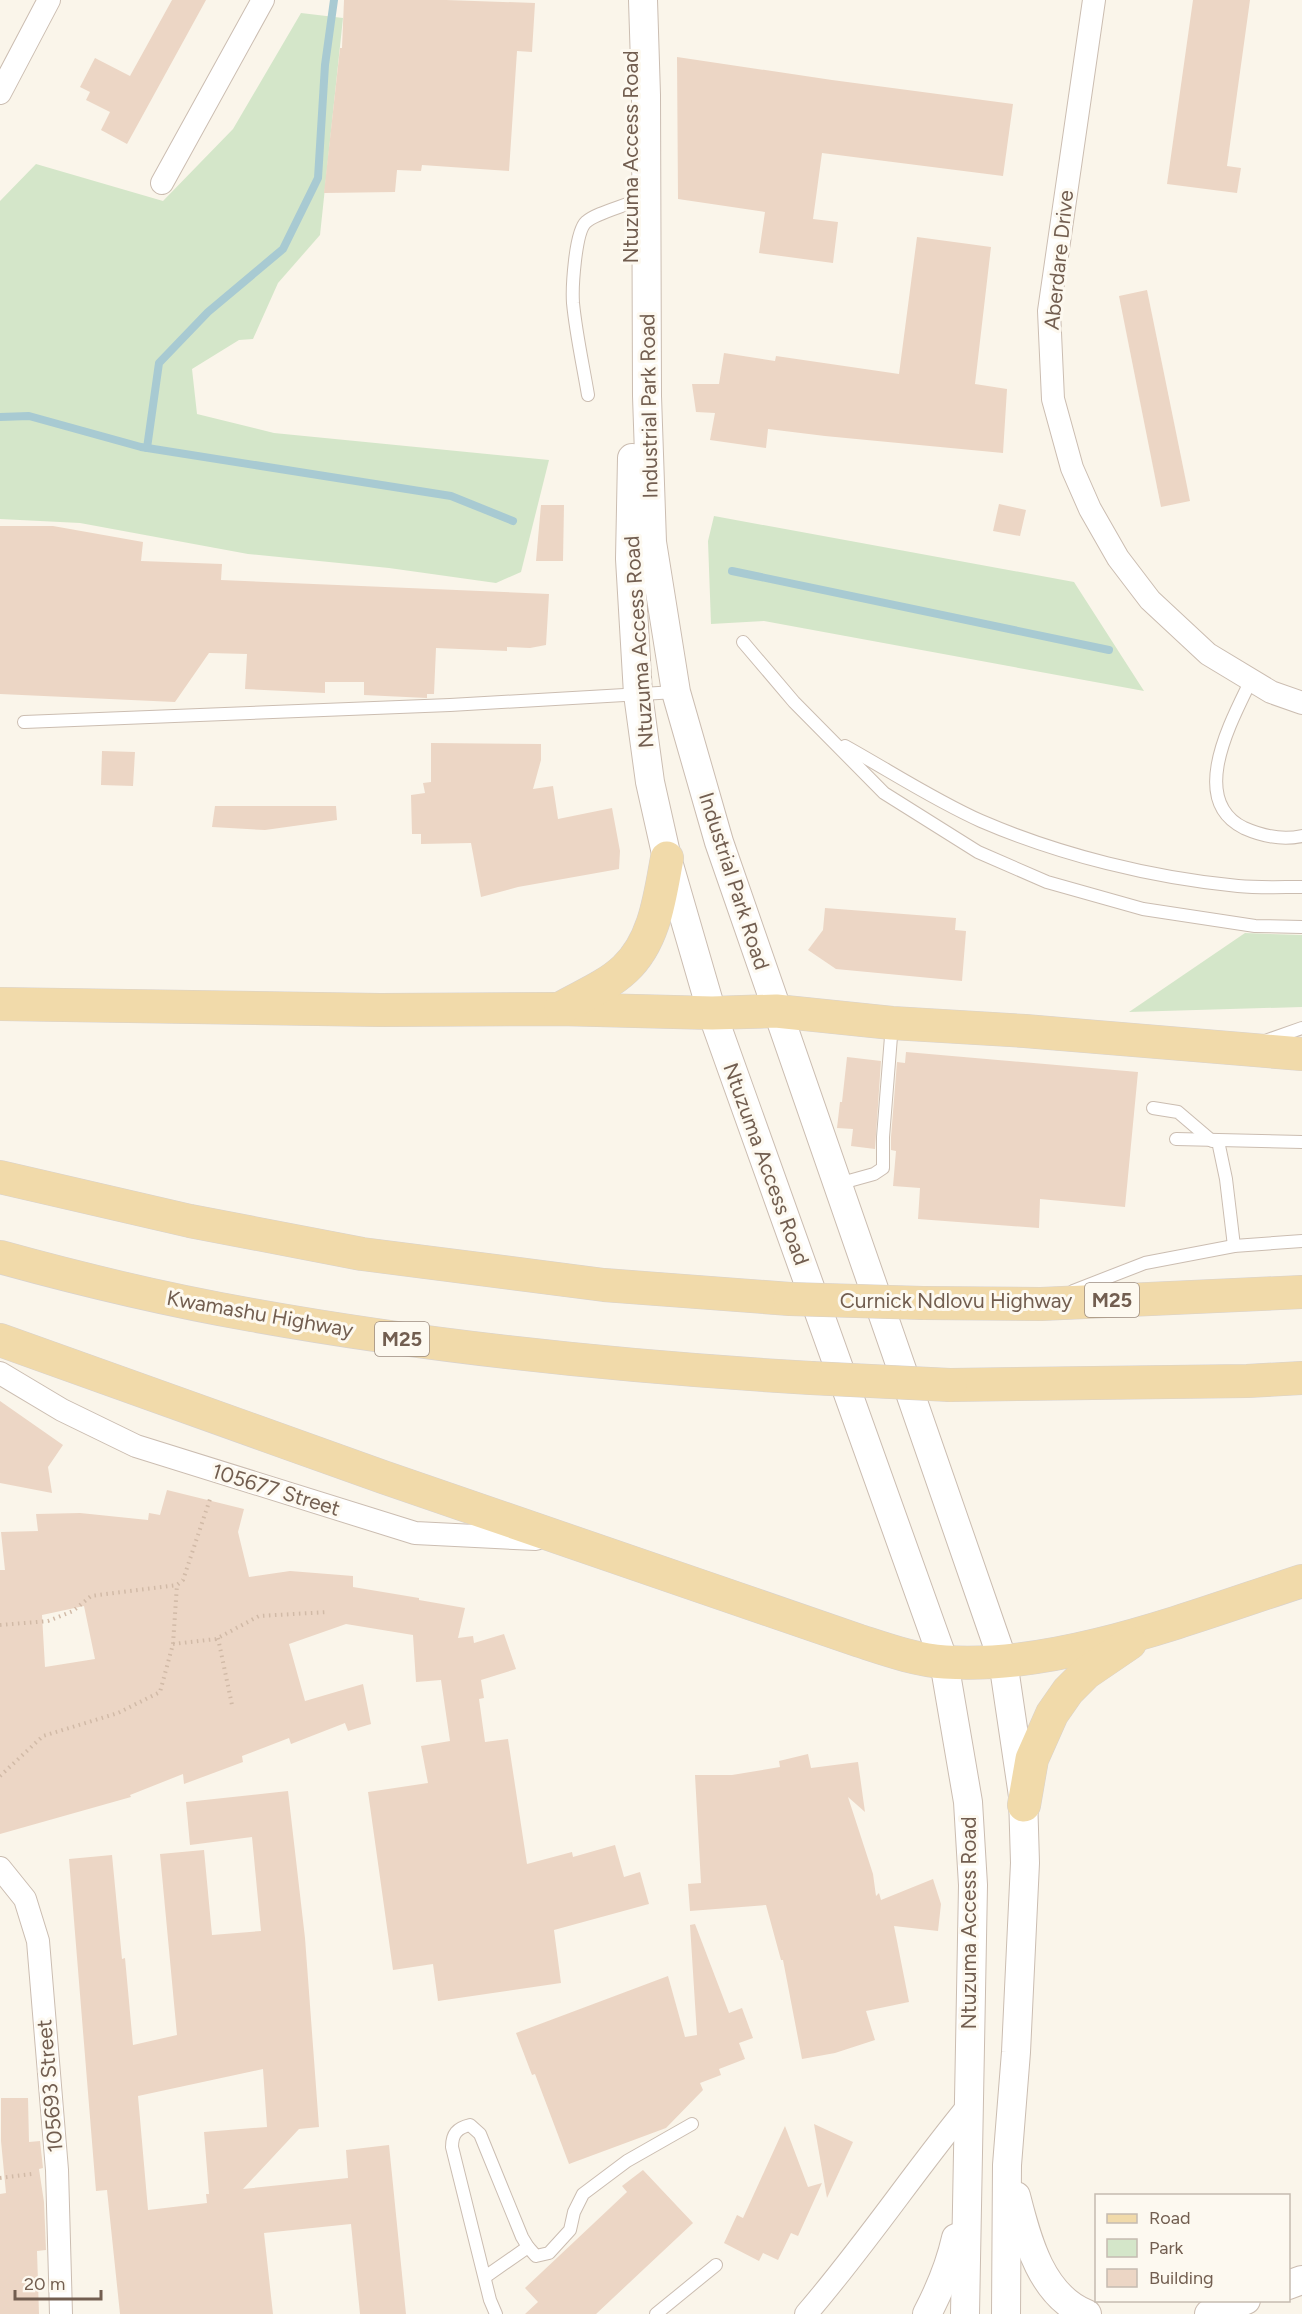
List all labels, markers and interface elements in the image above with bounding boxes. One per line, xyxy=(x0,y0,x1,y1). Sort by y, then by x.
street label: Ntuzuma Access Road xyxy=(618,50,643,264)
street label: Aberdare Drive xyxy=(1039,189,1078,331)
street label: Industrial Park Road xyxy=(634,313,663,499)
street label: Ntuzuma Access Road xyxy=(619,535,658,749)
street label: Industrial Park Road xyxy=(694,789,775,973)
street label: Ntuzuma Access Road xyxy=(718,1059,815,1268)
road number: M25 xyxy=(1085,1283,1139,1317)
street label: Kwamashu Highway xyxy=(165,1285,355,1342)
street label: Curnick Ndlovu Highway xyxy=(840,1288,1072,1313)
road number: M25 xyxy=(375,1322,429,1356)
street label: 105677 Street xyxy=(209,1458,343,1521)
street label: Ntuzuma Access Road xyxy=(956,1816,981,2030)
street label: 105693 Street xyxy=(31,2018,68,2154)
legend xyxy=(1095,2194,1290,2302)
text: Road xyxy=(1149,2207,1190,2229)
text: Park xyxy=(1149,2237,1184,2259)
scale bar xyxy=(15,2263,100,2301)
text: Building xyxy=(1149,2267,1214,2289)
text: 20 m xyxy=(24,2273,65,2295)

